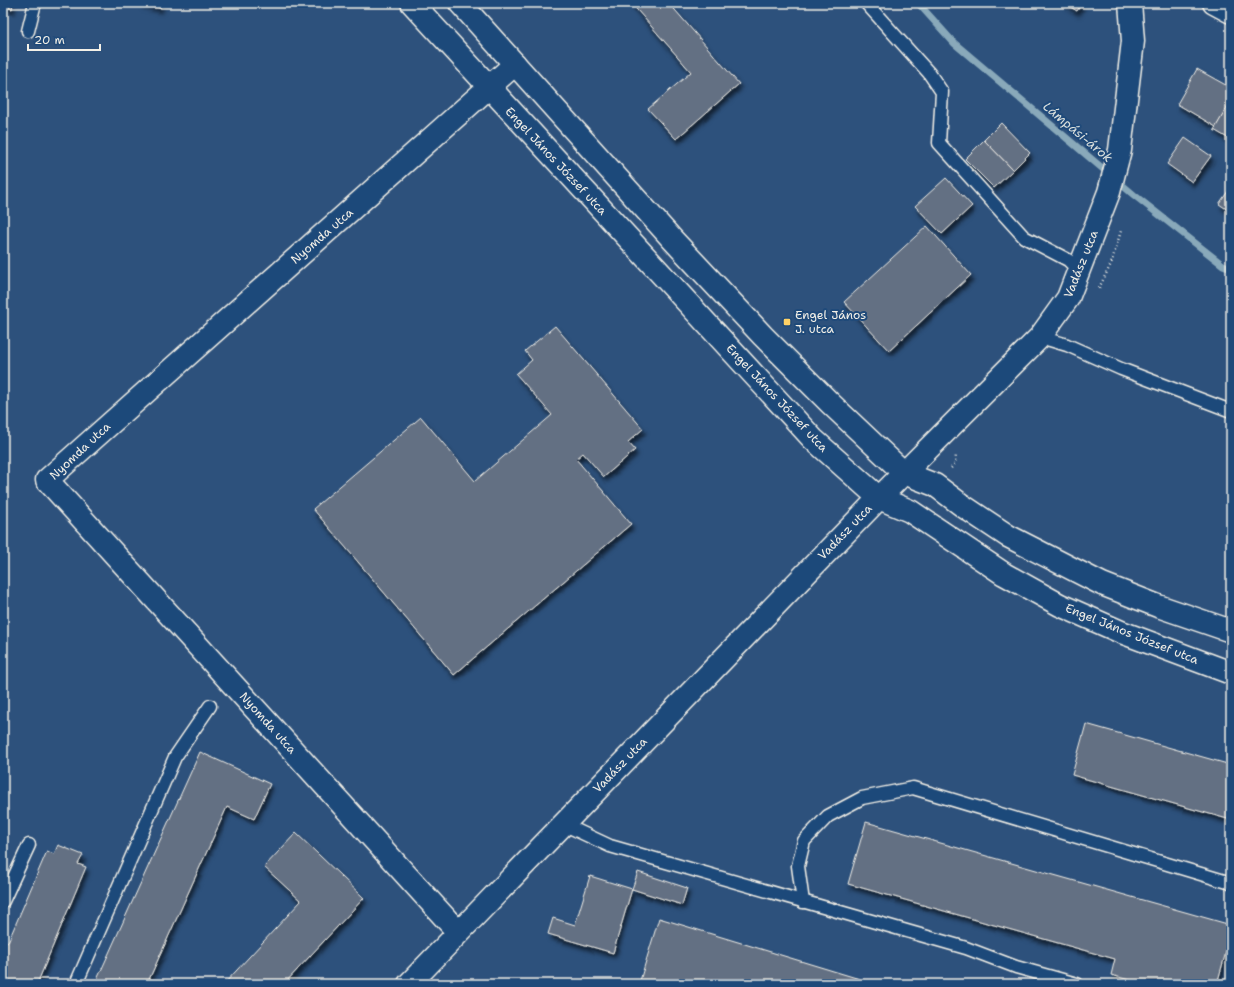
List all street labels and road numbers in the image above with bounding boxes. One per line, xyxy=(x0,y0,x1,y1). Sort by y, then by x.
street label: Engel János József utca xyxy=(502,104,611,219)
street label: Nyomda utca xyxy=(287,204,357,268)
street label: Vadász utca xyxy=(1060,227,1102,300)
street label: Engel János József utca xyxy=(723,341,832,456)
street label: Nyomda utca xyxy=(46,418,114,483)
street label: Vadász utca xyxy=(814,500,876,563)
street label: Engel János József utca xyxy=(1063,600,1201,668)
street label: Nyomda utca xyxy=(236,689,300,758)
street label: Vadász utca xyxy=(589,733,651,796)

